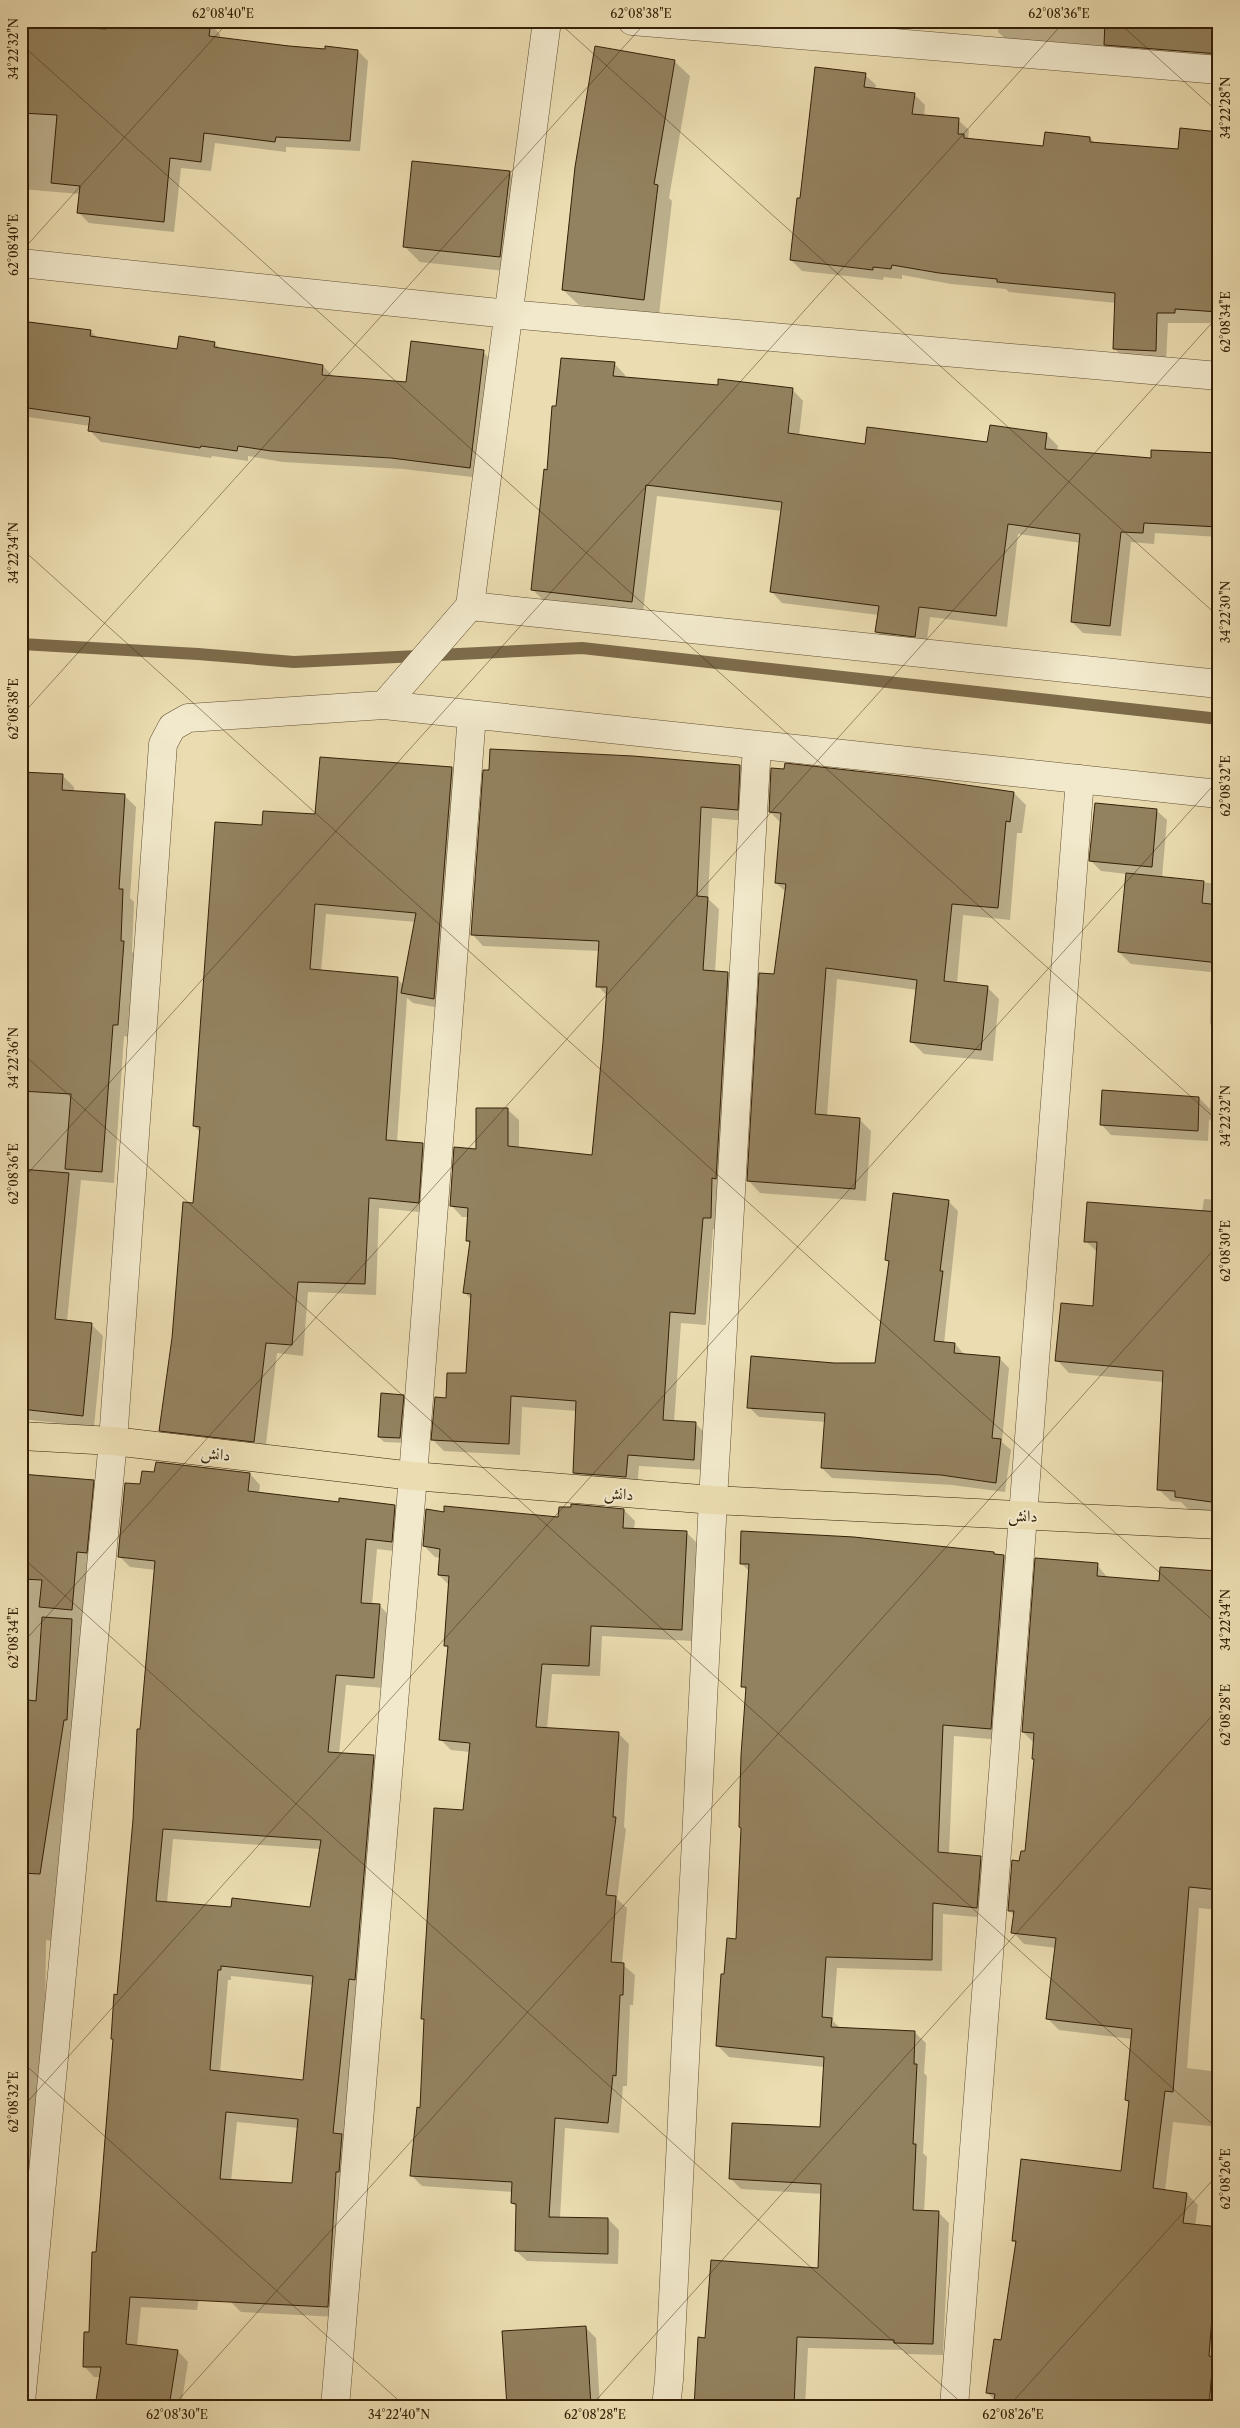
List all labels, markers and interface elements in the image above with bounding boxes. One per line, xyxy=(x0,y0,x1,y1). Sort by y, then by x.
text: 62°08'40"E xyxy=(192,6,254,21)
text: 62°08'38"E xyxy=(610,6,672,21)
text: 62°08'36"E xyxy=(1028,6,1090,21)
text: 34°22'32"N xyxy=(6,18,21,80)
text: 34°22'28"N xyxy=(1218,77,1233,139)
text: 62°08'40"E xyxy=(6,214,21,276)
text: 62°08'34"E xyxy=(1218,291,1233,353)
text: 34°22'34"N xyxy=(6,522,21,584)
text: 34°22'30"N xyxy=(1218,581,1233,643)
text: 62°08'38"E xyxy=(6,678,21,740)
text: 62°08'32"E xyxy=(1218,755,1233,817)
text: 34°22'36"N xyxy=(6,1027,21,1089)
text: 34°22'32"N xyxy=(1218,1085,1233,1147)
text: 62°08'36"E xyxy=(6,1143,21,1205)
text: 62°08'30"E xyxy=(1218,1220,1233,1282)
street label: دانش xyxy=(200,1441,232,1466)
street label: دانش xyxy=(603,1482,635,1505)
street label: دانش xyxy=(1008,1504,1038,1527)
text: 34°22'34"N xyxy=(1218,1589,1233,1651)
text: 62°08'34"E xyxy=(6,1607,21,1669)
text: 62°08'28"E xyxy=(1218,1684,1233,1746)
text: 62°08'32"E xyxy=(6,2071,21,2133)
text: 62°08'26"E xyxy=(1218,2148,1233,2210)
text: 62°08'30"E xyxy=(146,2407,208,2422)
text: 34°22'40"N xyxy=(368,2407,430,2422)
text: 62°08'28"E xyxy=(564,2407,626,2422)
text: 62°08'26"E xyxy=(982,2407,1044,2422)

